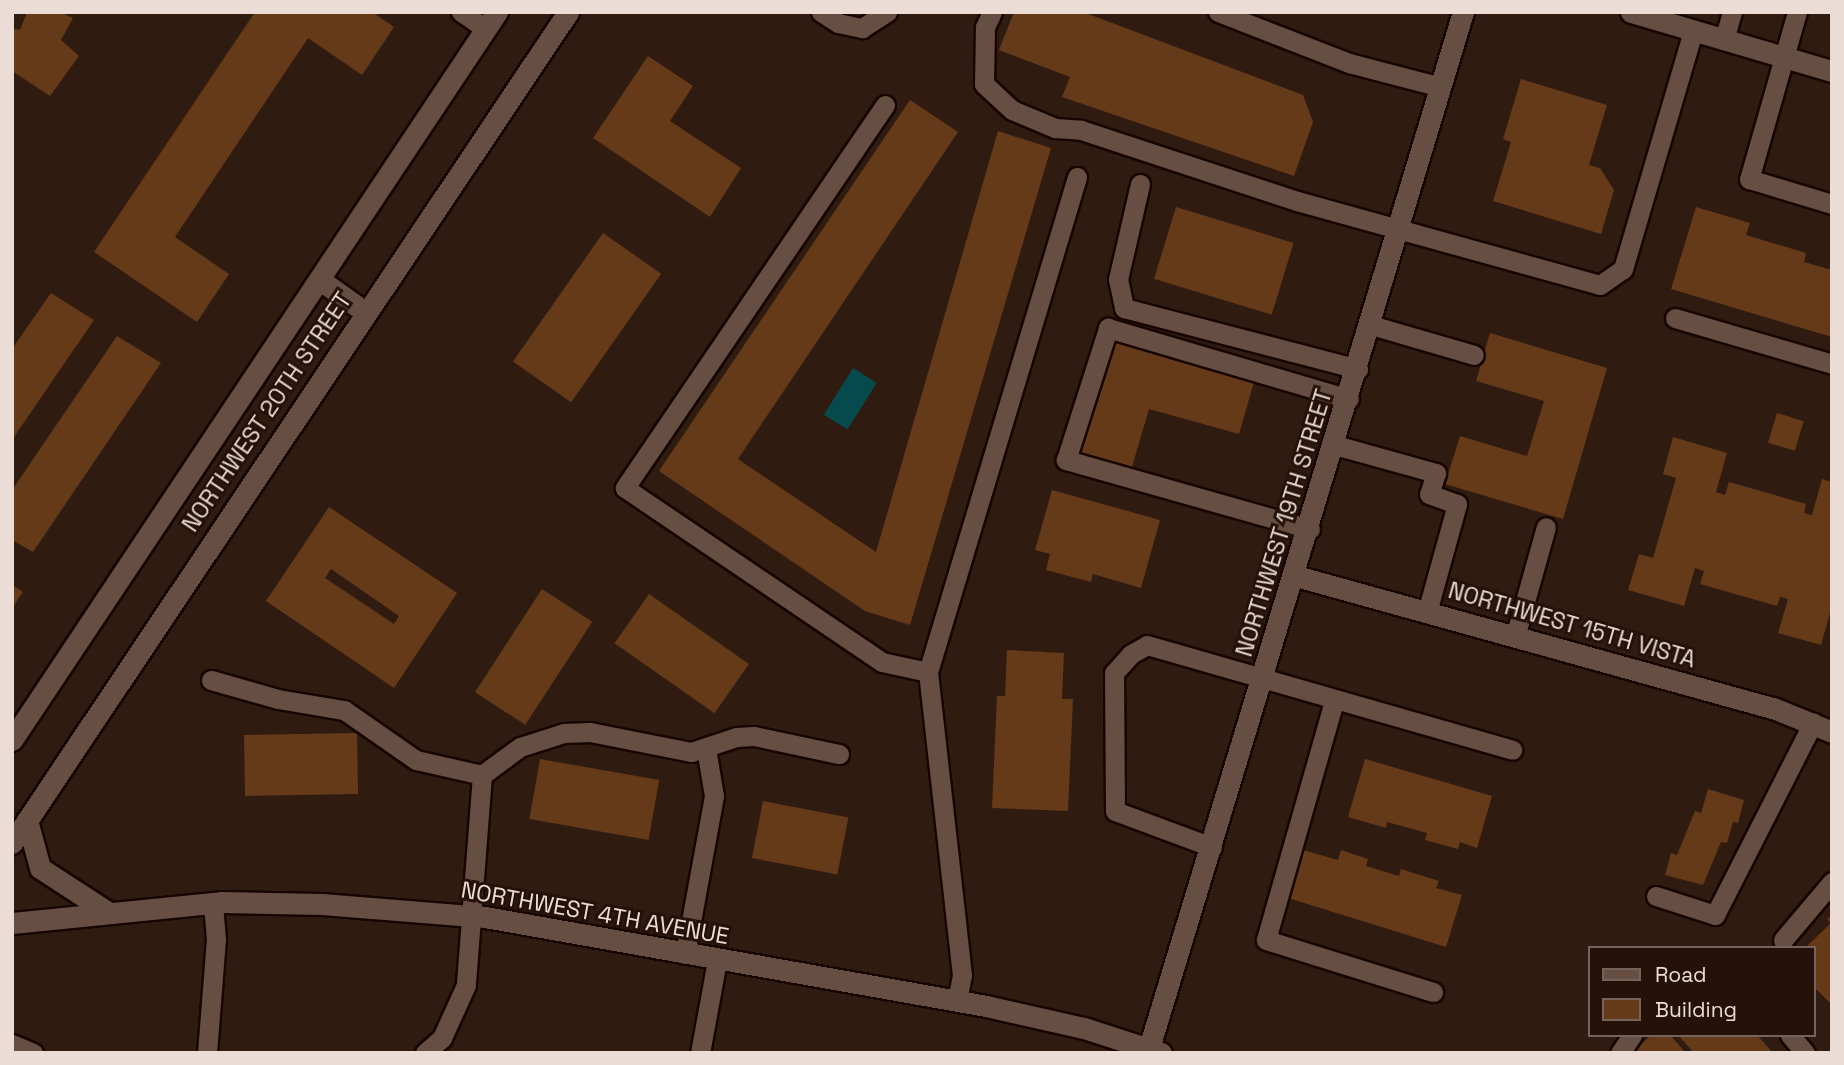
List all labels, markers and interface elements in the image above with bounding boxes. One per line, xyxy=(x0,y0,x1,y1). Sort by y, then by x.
street label: NORTHWEST 20TH STREET xyxy=(176,287,358,537)
street label: NORTHWEST 19TH STREET xyxy=(1230,386,1338,660)
street label: NORTHWEST 15TH VISTA xyxy=(1445,576,1699,674)
street label: NORTHWEST 4TH AVENUE xyxy=(458,876,732,950)
legend xyxy=(1588,946,1816,1037)
text: Road xyxy=(1655,961,1707,988)
text: Building xyxy=(1655,996,1737,1023)

